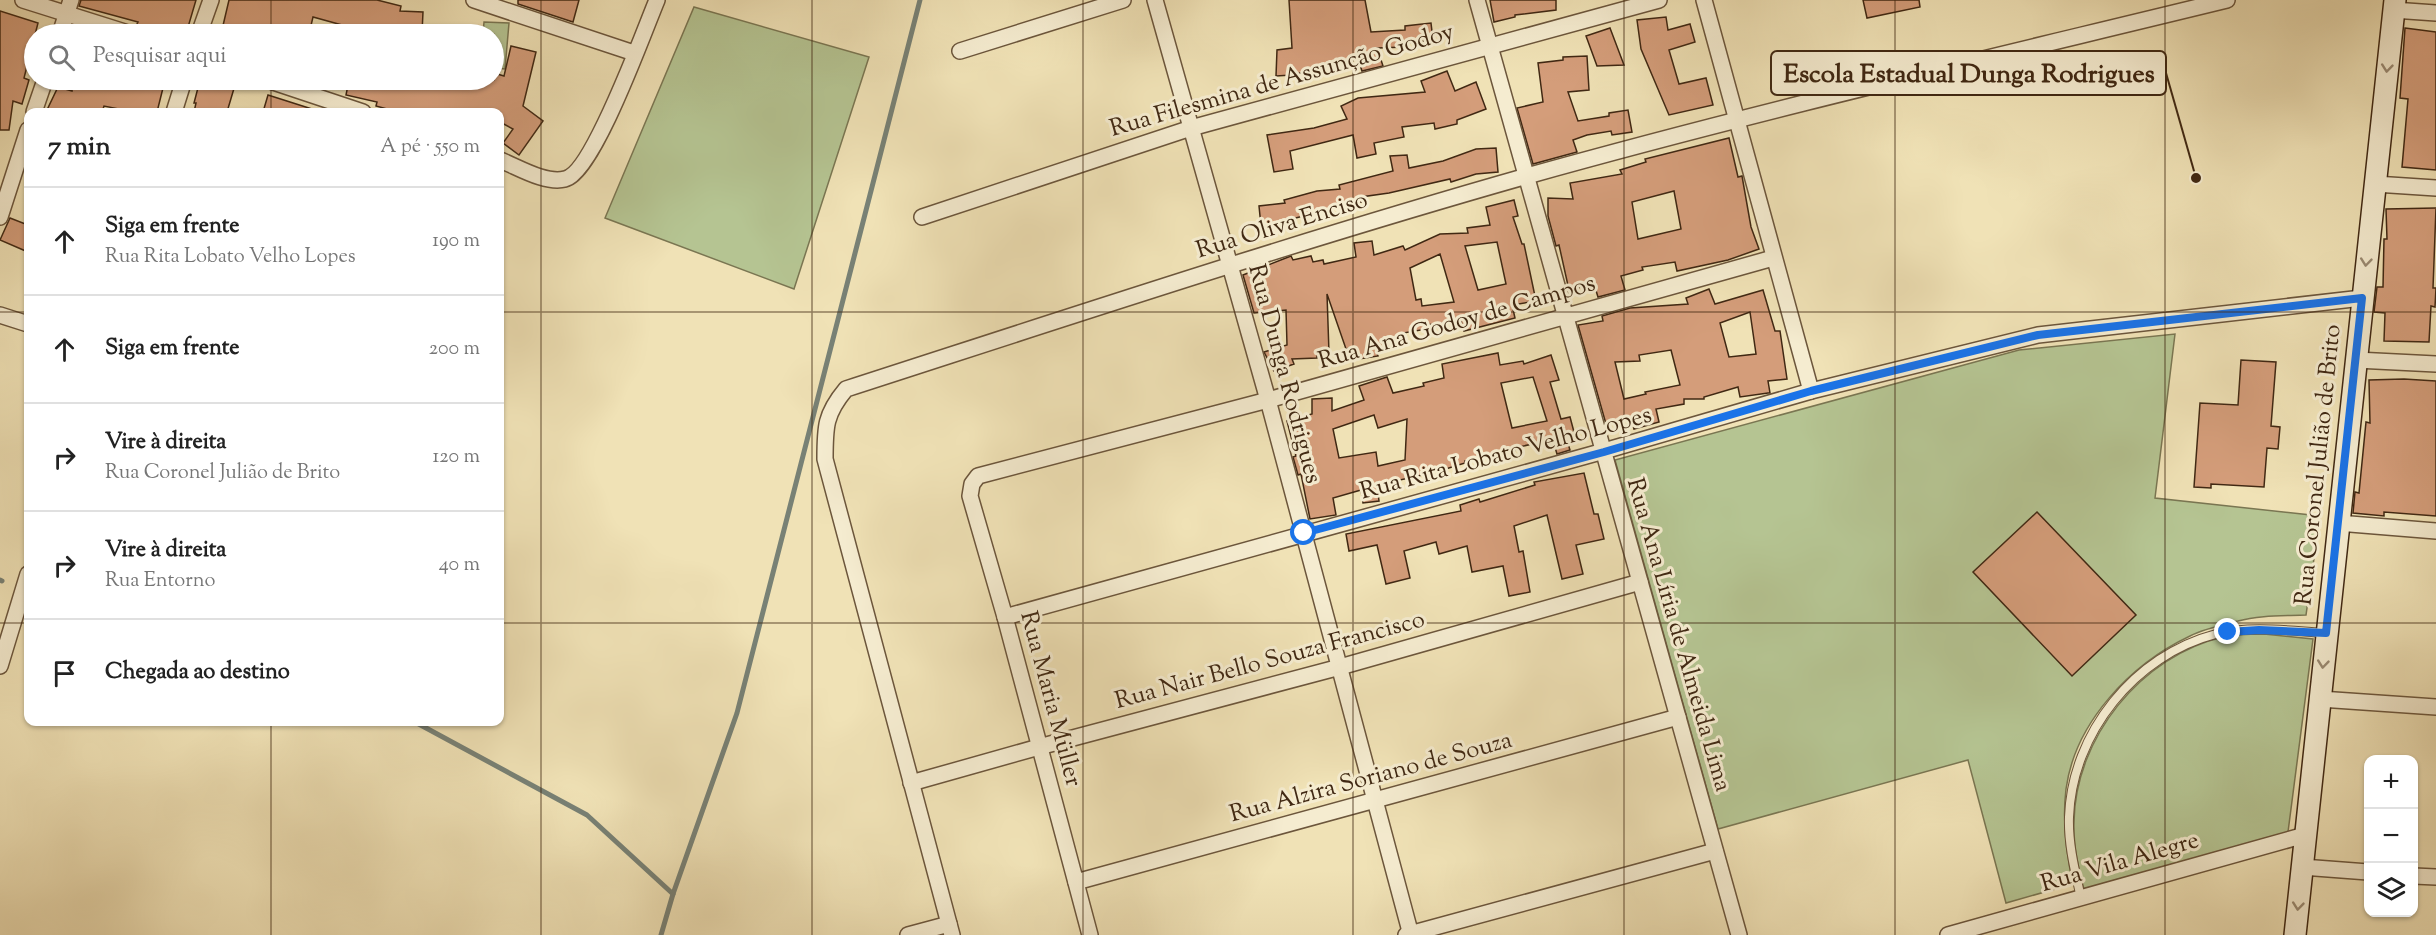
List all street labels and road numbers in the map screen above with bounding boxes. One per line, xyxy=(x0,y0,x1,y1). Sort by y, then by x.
street label: Rua Filesmina de Assunção Godoy xyxy=(1106,16,1458,146)
street label: Rua Oliva Enciso xyxy=(1192,184,1372,268)
street label: Rua Dunga Rodrigues xyxy=(1238,260,1330,488)
street label: Rua Ana Godoy de Campos xyxy=(1314,267,1600,379)
street label: Rua Coronel Julião de Brito xyxy=(2287,323,2351,607)
street label: Rua Rita Lobato Velho Lopes xyxy=(1356,399,1656,509)
street label: Rua Ana Líria de Almeida Lima xyxy=(1617,474,1739,796)
street label: Rua Nair Bello Souza Francisco xyxy=(1111,603,1429,719)
street label: Rua Maria Müller xyxy=(1010,608,1090,790)
street label: Rua Alzira Soriano de Souza xyxy=(1226,724,1516,832)
street label: Rua Vila Alegre xyxy=(2037,824,2203,902)

